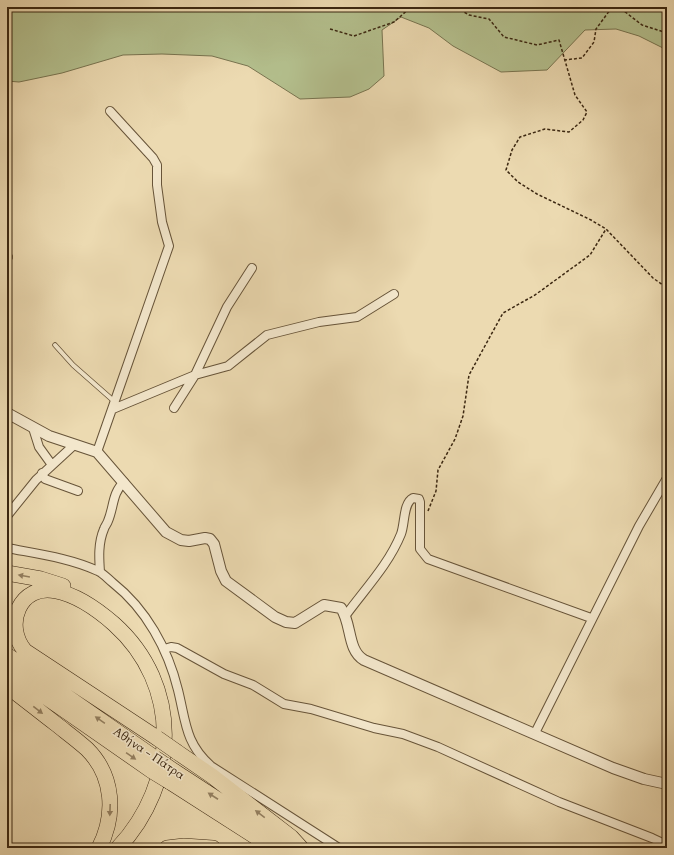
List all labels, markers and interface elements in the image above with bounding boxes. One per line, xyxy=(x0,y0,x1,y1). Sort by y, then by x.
one-way arrow xyxy=(18,573,30,579)
one-way arrow xyxy=(32,705,43,714)
one-way arrow xyxy=(95,716,106,724)
street label: Αθήνα - Πάτρα xyxy=(110,723,188,783)
one-way arrow xyxy=(126,752,136,760)
one-way arrow xyxy=(208,792,218,800)
one-way arrow xyxy=(107,804,114,816)
one-way arrow xyxy=(255,810,265,818)

